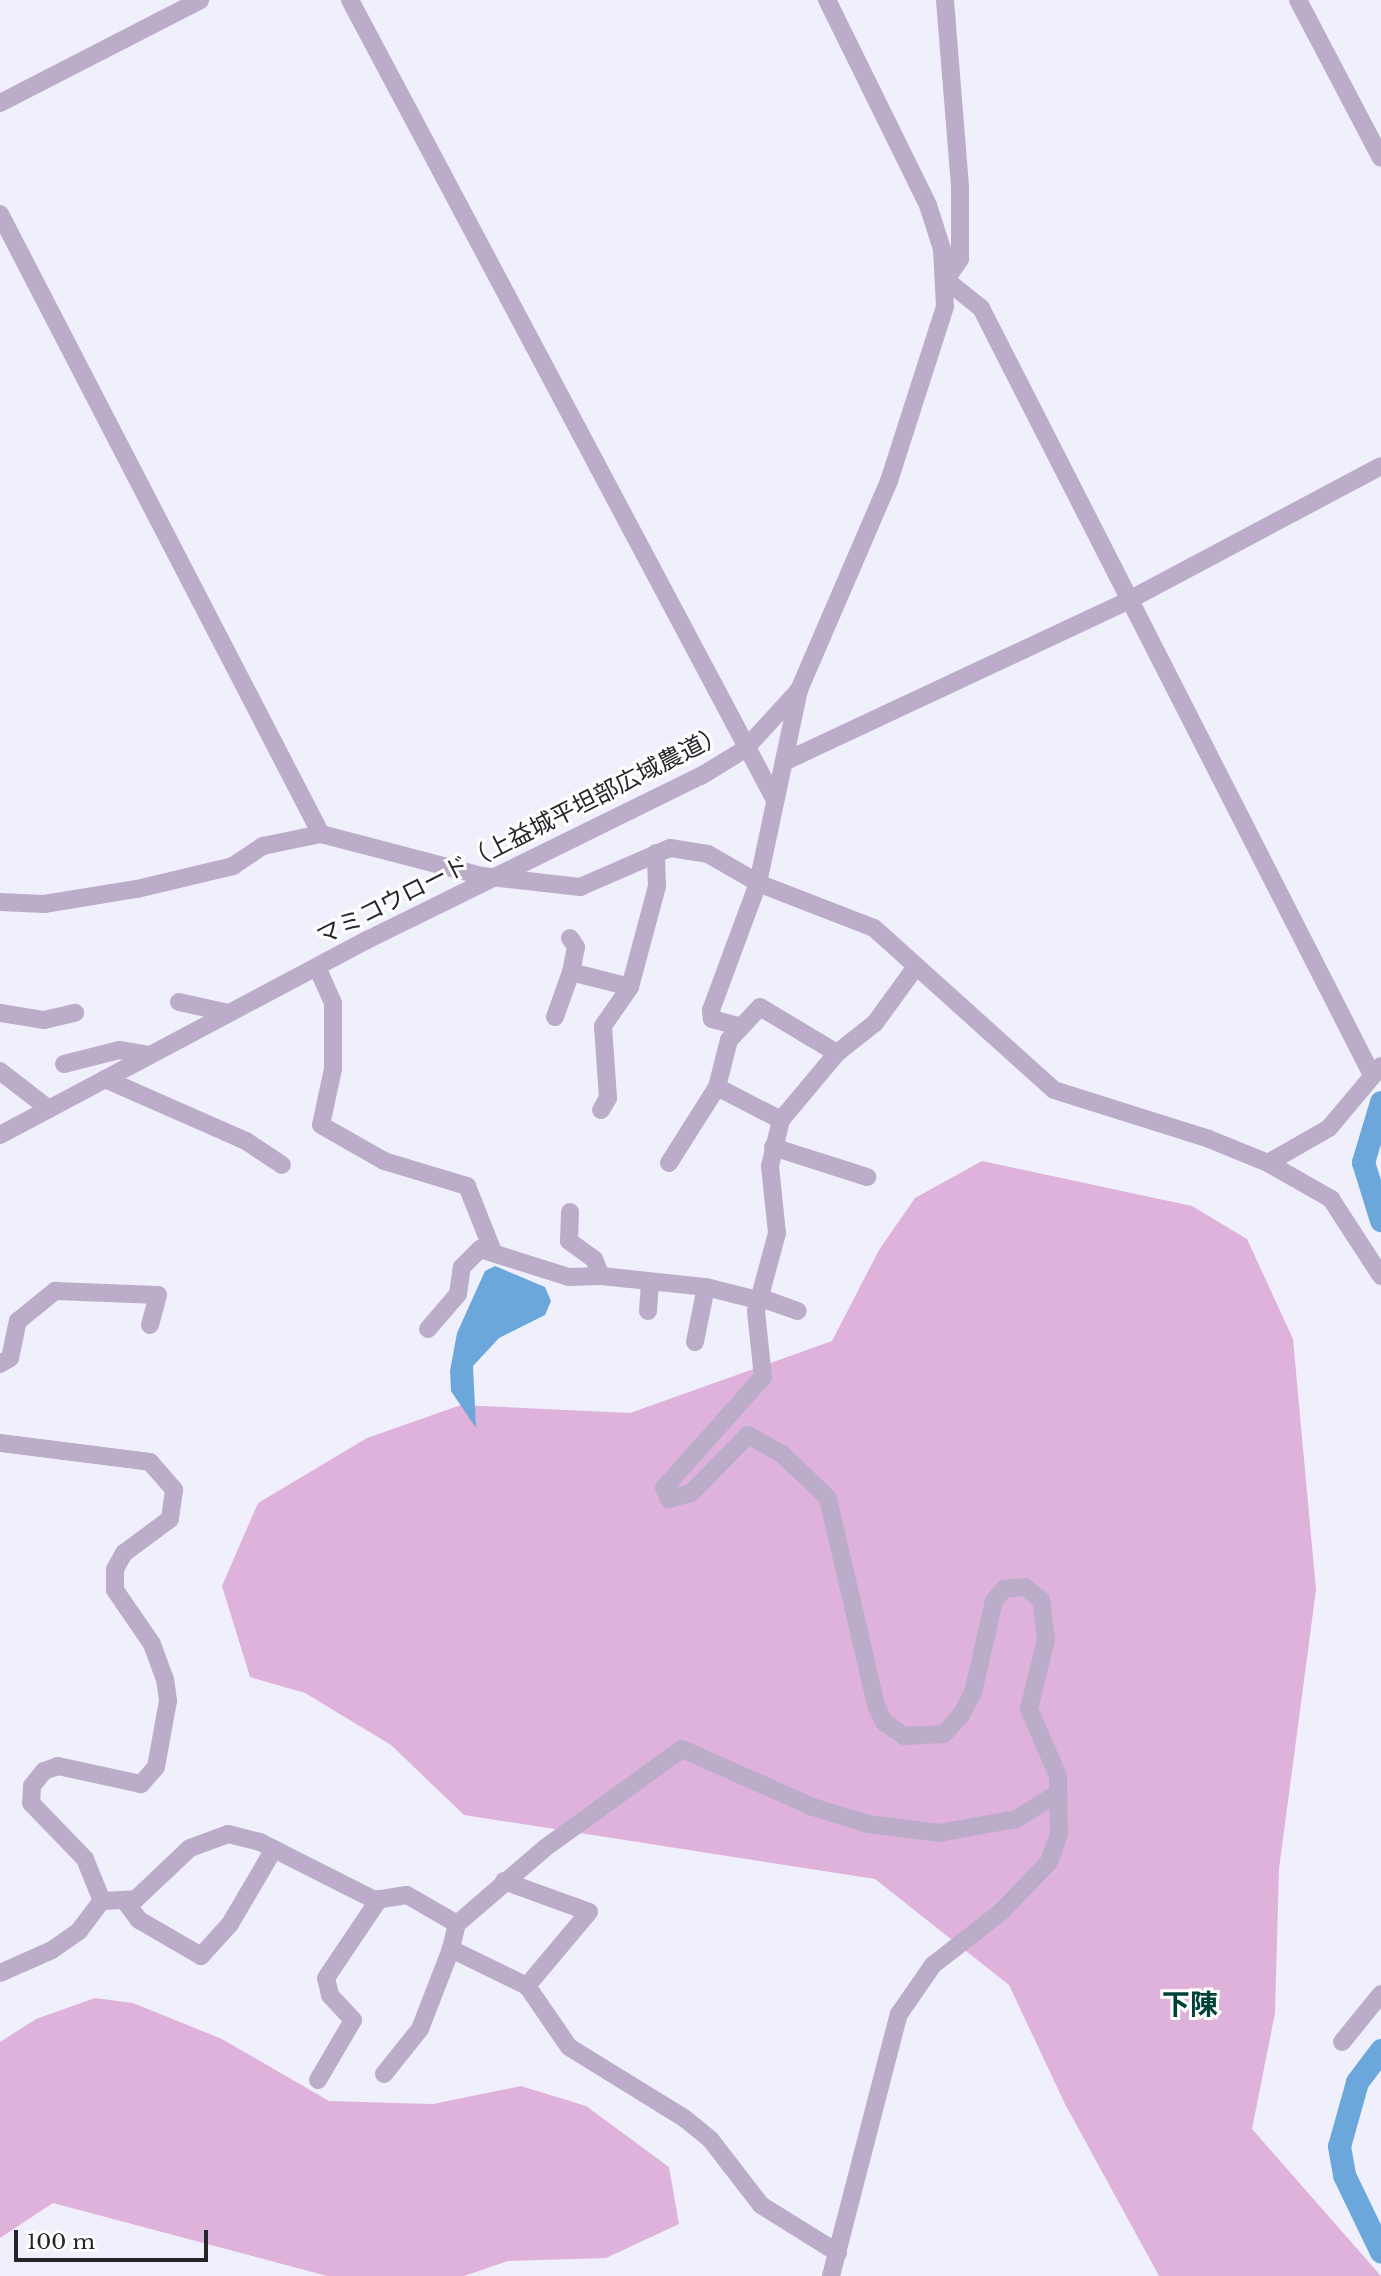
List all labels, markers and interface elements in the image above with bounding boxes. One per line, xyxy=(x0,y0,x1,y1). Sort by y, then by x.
street label: マミコウロード（上益城平坦部広域農道） xyxy=(311,719,731,951)
district label: 下陳 xyxy=(1162,1988,1218,2022)
scale bar xyxy=(18,2216,212,2260)
text: 100 m xyxy=(27,2229,95,2255)

